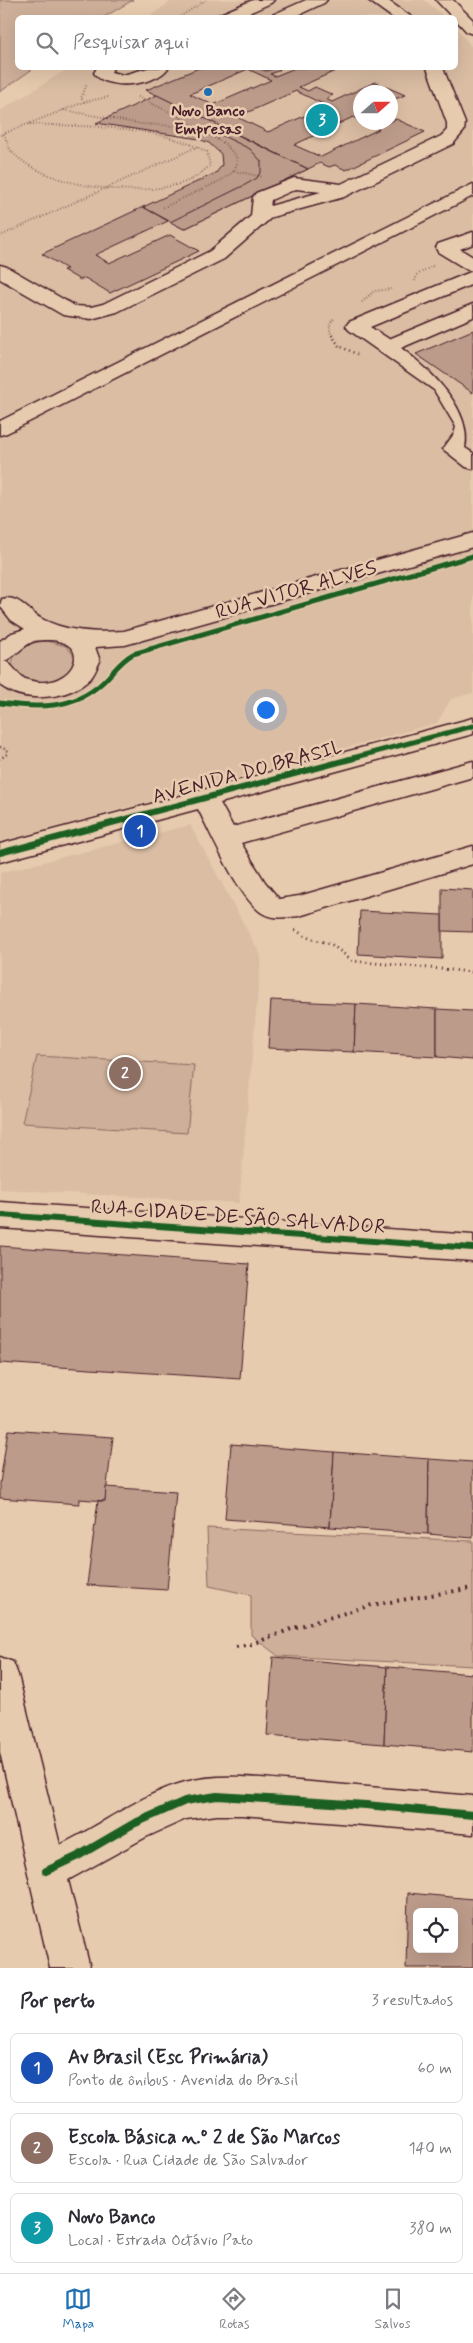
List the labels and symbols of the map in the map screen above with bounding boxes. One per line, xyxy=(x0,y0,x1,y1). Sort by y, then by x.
north arrow xyxy=(353,85,398,130)
marker: Novo Banco Empresas xyxy=(202,86,214,98)
place label: Novo Banco Empresas xyxy=(171,101,245,140)
pin: 3 xyxy=(306,101,338,139)
street label: RUA VITOR ALVES xyxy=(213,554,380,626)
your location xyxy=(253,697,279,723)
street label: AVENIDA DO BRASIL xyxy=(149,734,345,811)
pin: 1 xyxy=(124,812,156,850)
pin: 2 xyxy=(109,1054,141,1092)
street label: RUA CIDADE DE SÃO SALVADOR xyxy=(90,1194,386,1241)

